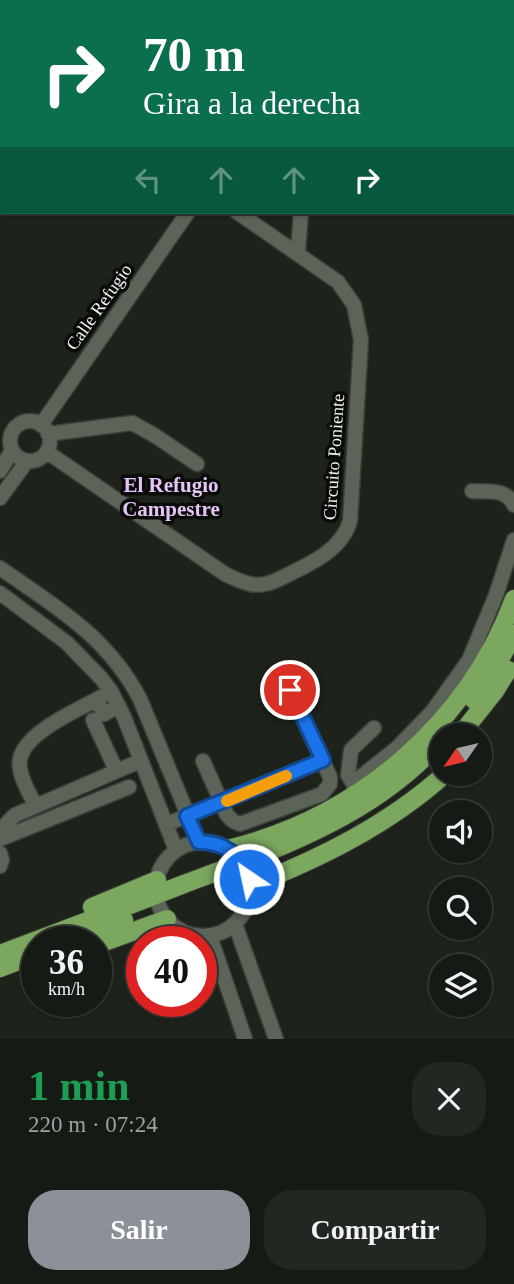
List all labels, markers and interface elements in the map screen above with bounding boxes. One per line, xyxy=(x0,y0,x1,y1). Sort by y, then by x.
text: 70 m xyxy=(143,27,245,82)
icon: right xyxy=(28,28,119,119)
text: Gira a la derecha xyxy=(143,85,361,121)
icon: left xyxy=(129,161,167,199)
icon: ahead xyxy=(202,161,240,199)
icon: ahead xyxy=(275,161,313,199)
icon: right xyxy=(348,161,386,199)
street label: Calle Refugio xyxy=(62,260,136,354)
street label: Circuito Poniente xyxy=(320,393,348,521)
district label: El Refugio Campestre xyxy=(122,473,220,521)
pin xyxy=(260,660,320,720)
icon: arrive xyxy=(271,671,309,709)
north arrow xyxy=(429,723,492,786)
map controls xyxy=(429,723,492,1017)
button: sound xyxy=(429,800,492,863)
position arrow xyxy=(212,842,286,916)
button: search xyxy=(429,877,492,940)
speed limit sign: 40 xyxy=(126,926,217,1017)
text: 36 xyxy=(49,943,84,982)
button: layers xyxy=(429,954,492,1017)
text: km/h xyxy=(48,979,85,999)
button: close xyxy=(412,1062,486,1136)
text: 1 min xyxy=(28,1063,130,1109)
text: 220 m · 07:24 xyxy=(28,1112,158,1137)
button: Salir xyxy=(28,1190,250,1270)
button: Compartir xyxy=(264,1190,486,1270)

